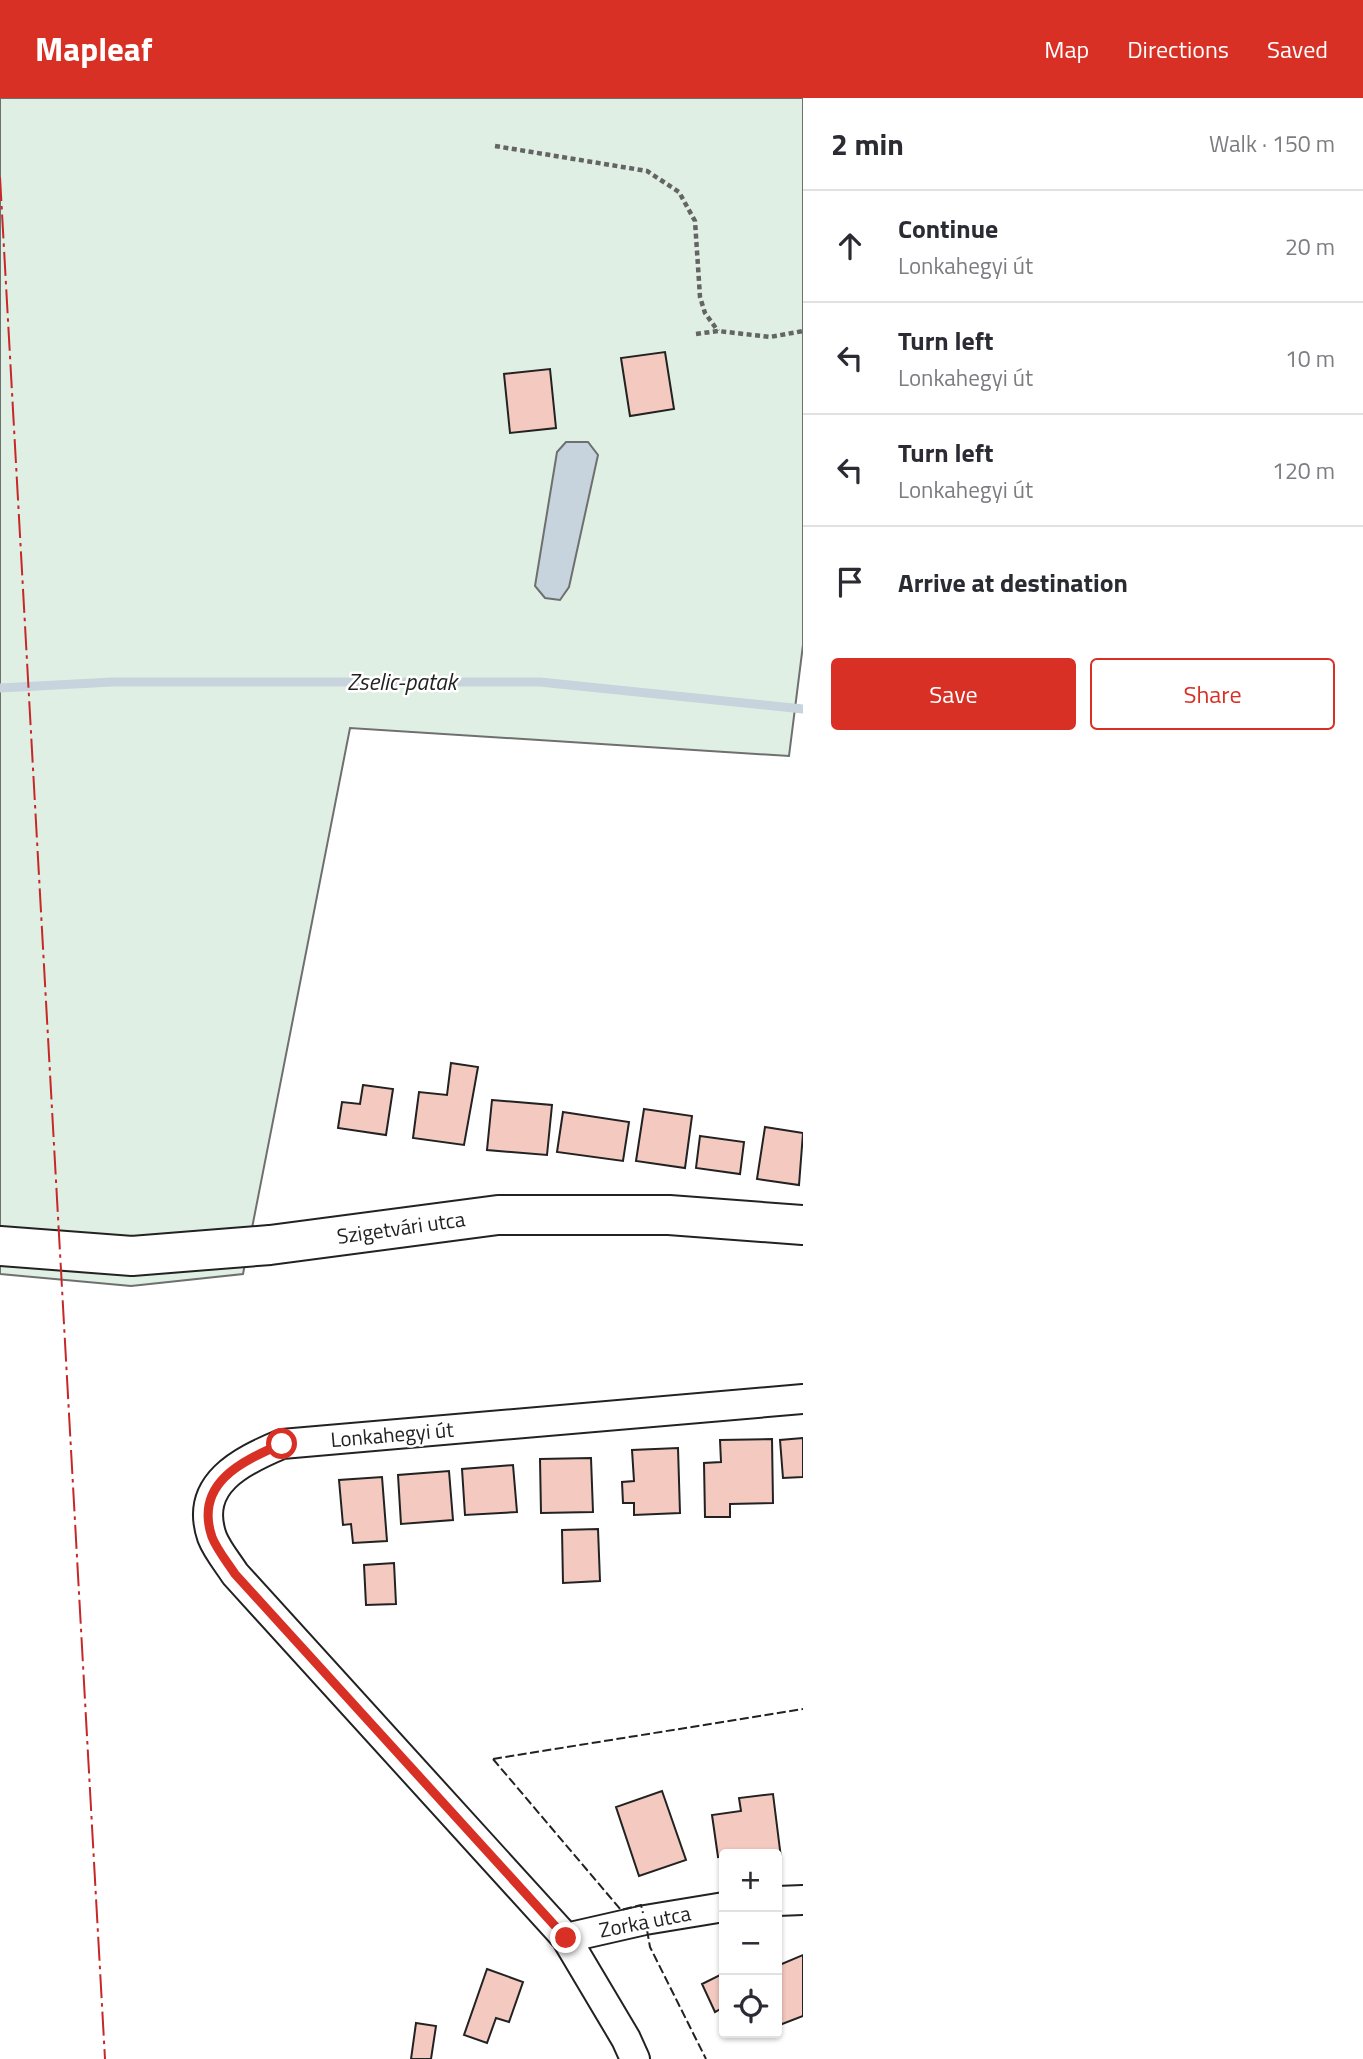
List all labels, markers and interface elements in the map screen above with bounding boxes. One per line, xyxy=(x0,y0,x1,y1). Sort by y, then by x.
text: Mapleaf xyxy=(35,24,153,74)
text: Map xyxy=(1044,31,1089,67)
text: Directions xyxy=(1127,31,1229,67)
text: Saved xyxy=(1267,31,1328,67)
text: 2 min xyxy=(831,121,904,167)
text: Walk · 150 m xyxy=(1209,126,1335,161)
text: Continue xyxy=(898,209,998,248)
icon: ahead xyxy=(831,227,869,265)
text: 20 m xyxy=(1285,229,1335,264)
text: Lonkahegyi út xyxy=(898,248,1033,283)
text: Turn left xyxy=(898,321,993,360)
icon: left xyxy=(831,339,869,377)
text: 10 m xyxy=(1285,341,1335,376)
text: Lonkahegyi út xyxy=(898,360,1033,395)
text: Turn left xyxy=(898,433,993,472)
icon: left xyxy=(831,451,869,489)
text: 120 m xyxy=(1272,453,1335,488)
text: Lonkahegyi út xyxy=(898,472,1033,507)
icon: arrive xyxy=(831,563,869,601)
text: Arrive at destination xyxy=(898,563,1128,602)
button: Save xyxy=(831,658,1076,730)
button: Share xyxy=(1090,658,1335,730)
water label: Zselic-patak xyxy=(347,664,460,699)
street label: Szigetvári utca xyxy=(335,1202,468,1252)
street label: Lonkahegyi út xyxy=(329,1413,455,1455)
route start xyxy=(266,1428,297,1459)
map controls xyxy=(719,1849,782,2038)
button: + xyxy=(719,1849,782,1912)
street label: Zorka utca xyxy=(596,1896,694,1946)
button: − xyxy=(719,1912,782,1975)
route end xyxy=(550,1922,581,1953)
button: locate xyxy=(719,1975,782,2038)

